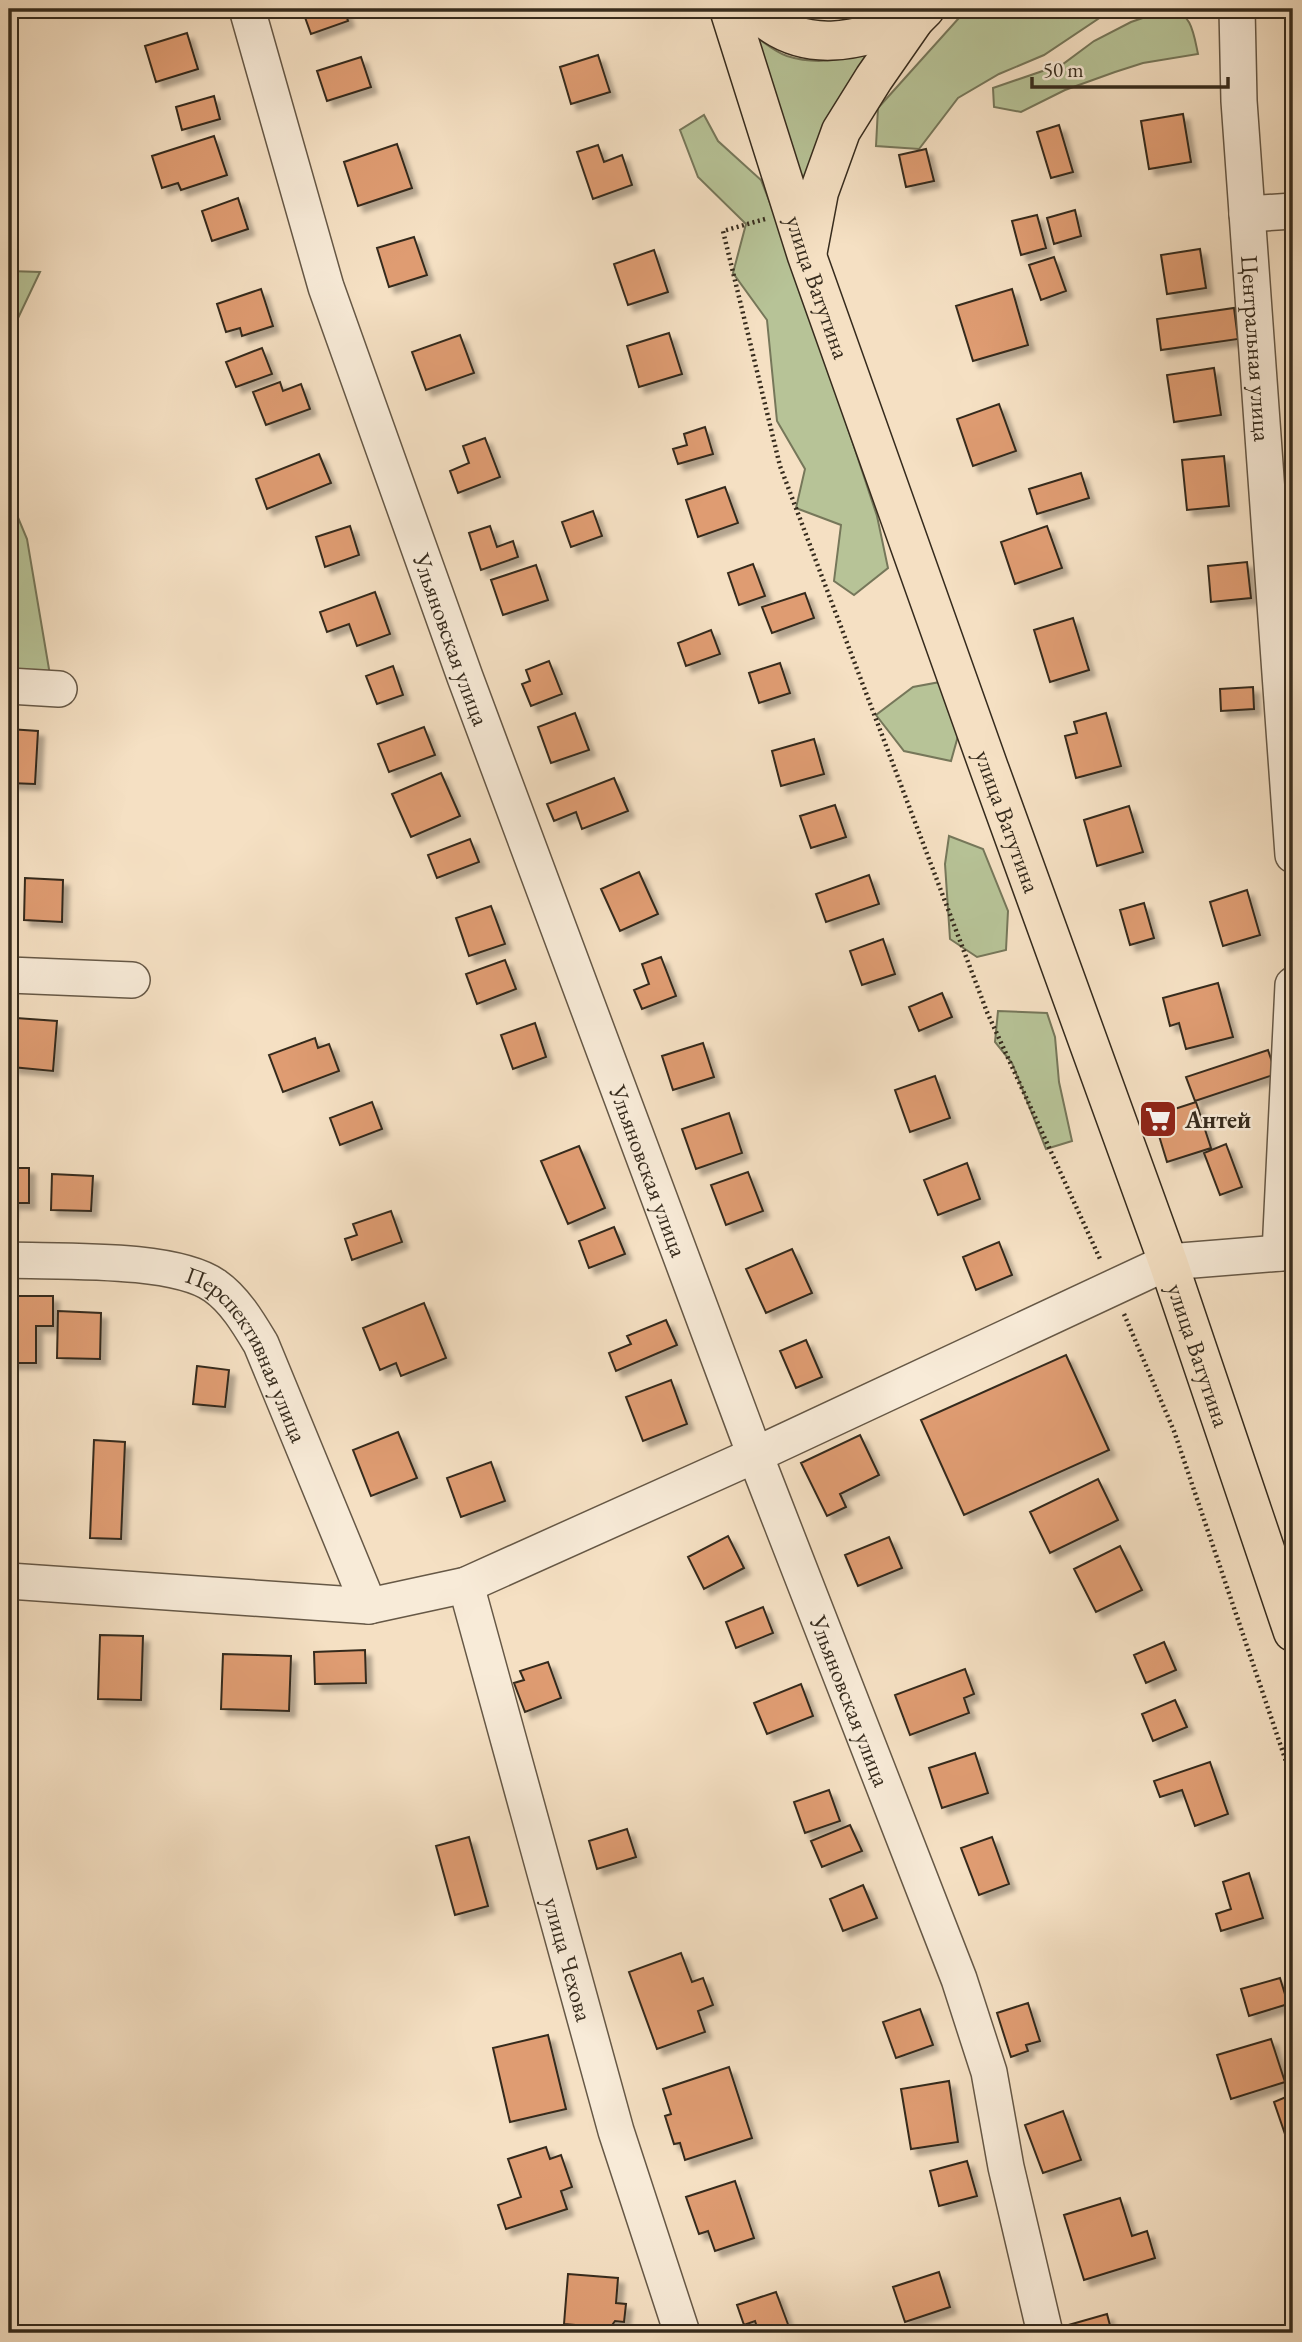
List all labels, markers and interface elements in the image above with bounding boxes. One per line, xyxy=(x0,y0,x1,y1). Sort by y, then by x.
scale bar xyxy=(1032,46,1228,90)
text: 50 m xyxy=(1043,56,1084,83)
street label: улица Ватутина xyxy=(780,211,858,363)
street label: Центральная улица xyxy=(1235,254,1279,443)
street label: Ульяновская улица xyxy=(406,548,497,730)
street label: улица Ватутина xyxy=(968,746,1048,897)
street label: Ульяновская улица xyxy=(603,1080,695,1261)
supermarket icon: Антей xyxy=(1137,1098,1179,1140)
place label: Антей xyxy=(1184,1104,1251,1135)
street label: Перспективная улица xyxy=(182,1259,315,1447)
street label: улица Ватутина xyxy=(1161,1279,1238,1431)
street label: Ульяновская улица xyxy=(803,1610,898,1791)
street label: улица Чехова xyxy=(537,1894,601,2025)

